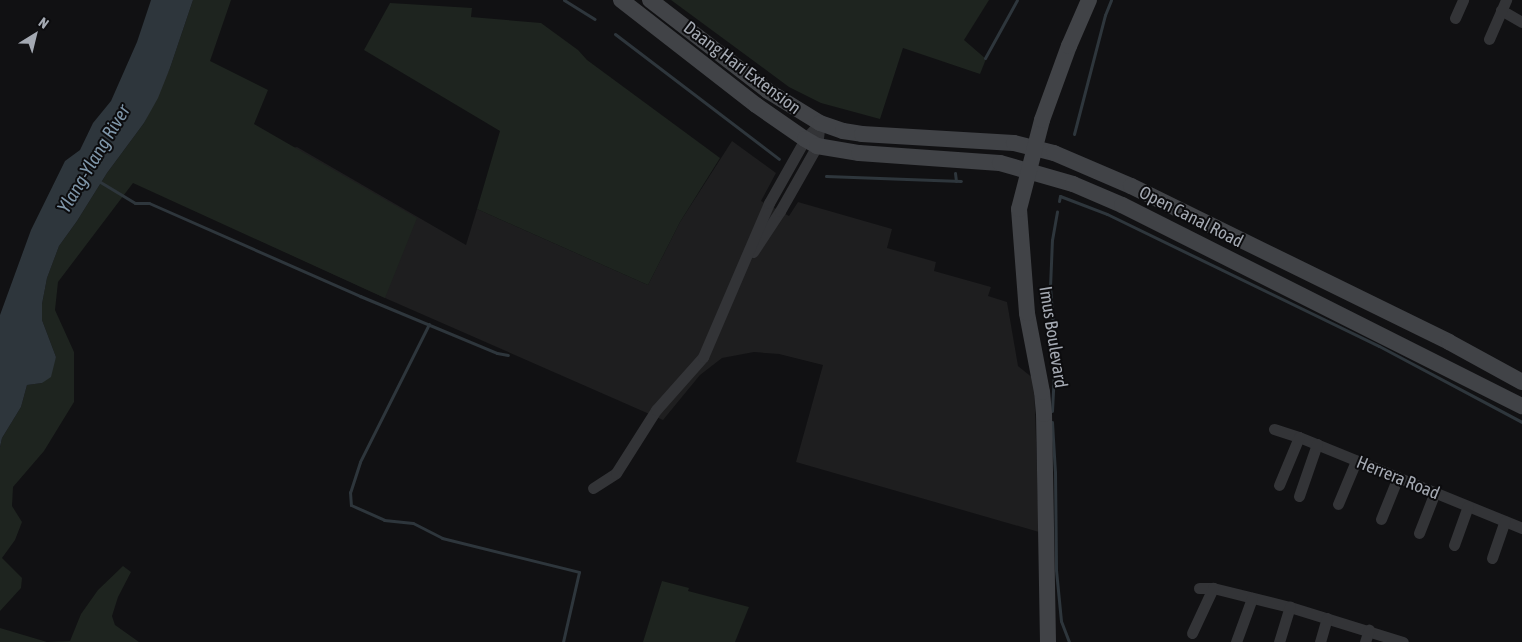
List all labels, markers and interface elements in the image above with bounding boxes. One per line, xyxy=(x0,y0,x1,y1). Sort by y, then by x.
north arrow xyxy=(10,10,60,60)
text: N xyxy=(36,14,52,32)
street label: Daang Hari Extension xyxy=(679,17,805,119)
water label: Ylang-Ylang River xyxy=(53,101,135,217)
street label: Open Canal Road xyxy=(1135,182,1247,252)
street label: Imus Boulevard xyxy=(1034,285,1072,389)
street label: Herrera Road xyxy=(1353,452,1443,504)

